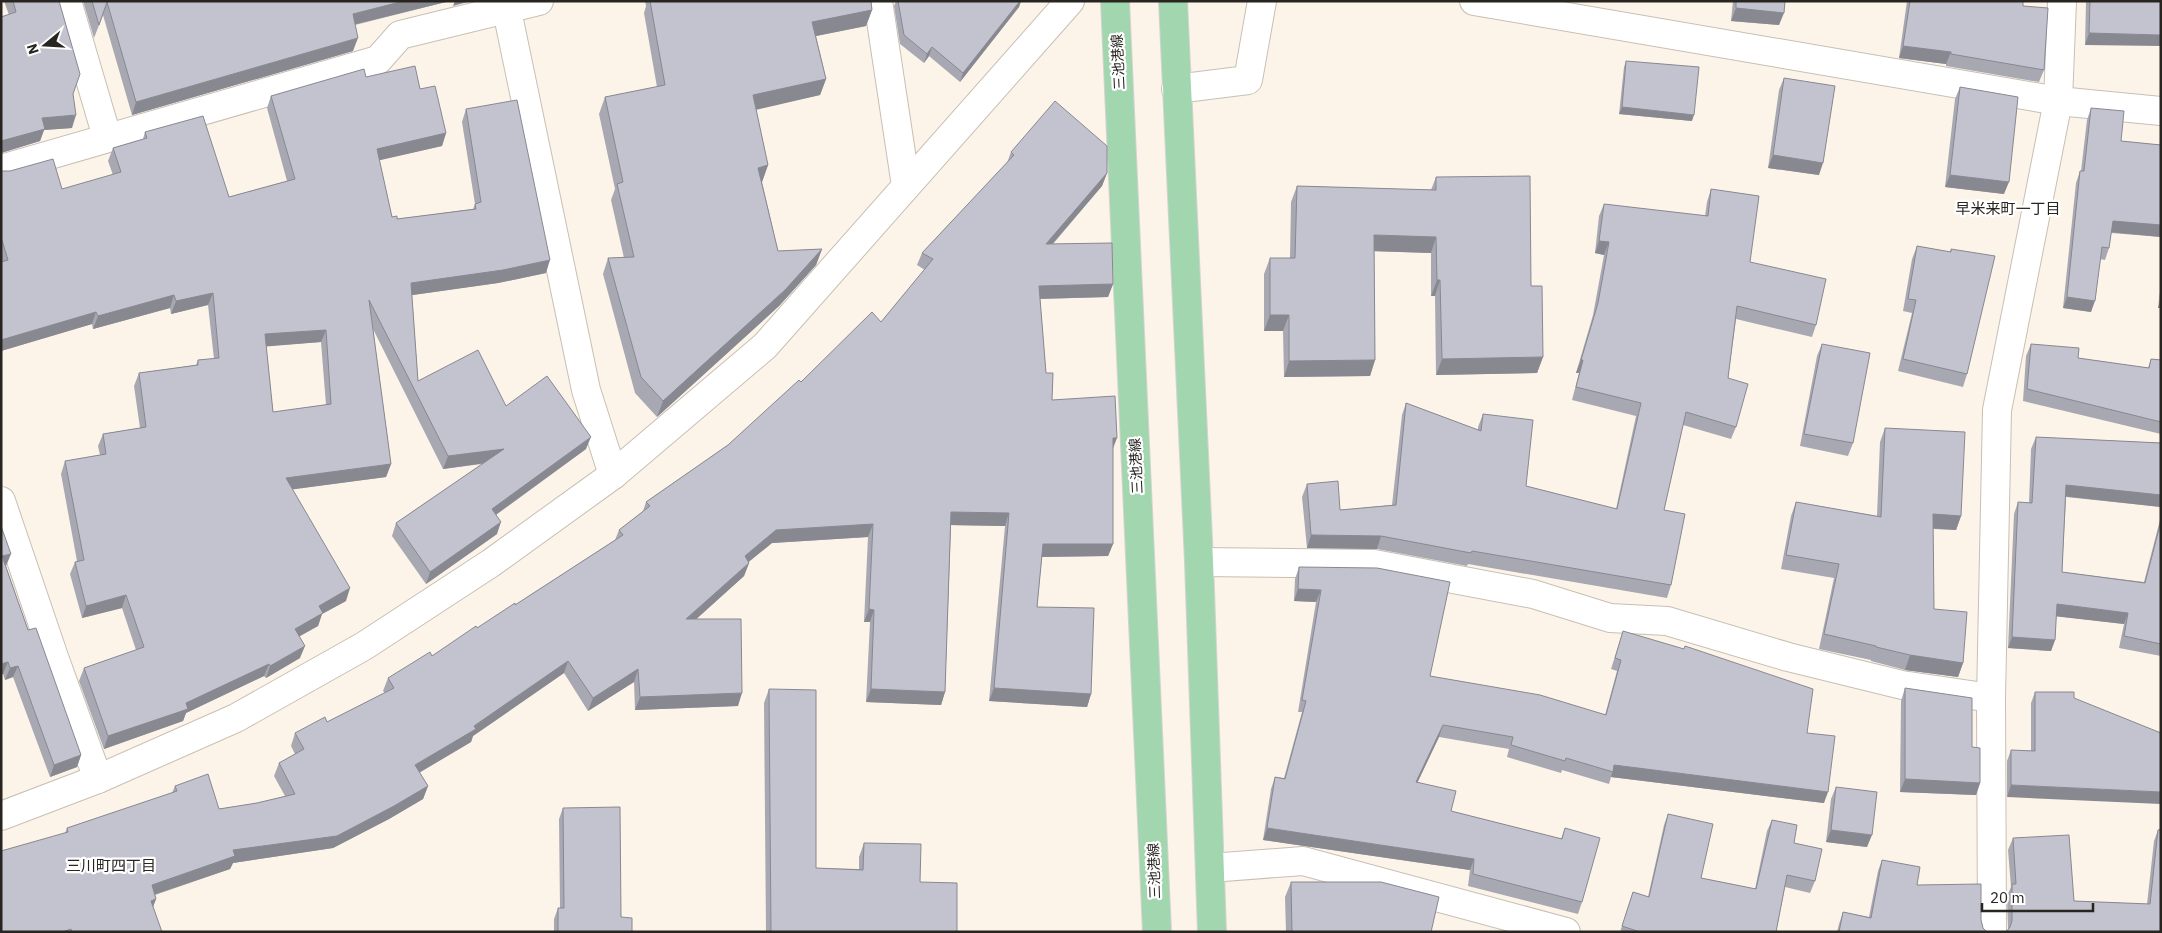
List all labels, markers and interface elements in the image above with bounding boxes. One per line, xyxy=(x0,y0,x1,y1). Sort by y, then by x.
north arrow xyxy=(20,20,70,70)
street label: 三池港線 xyxy=(1108,34,1128,90)
text: N xyxy=(23,41,43,57)
district label: 早米来町一丁目 xyxy=(1955,199,2061,218)
street label: 三池港線 xyxy=(1126,438,1146,494)
street label: 三池港線 xyxy=(1144,843,1164,899)
district label: 三川町四丁目 xyxy=(66,856,156,875)
scale bar xyxy=(1982,880,2093,912)
text: 20 m xyxy=(1990,888,2025,907)

